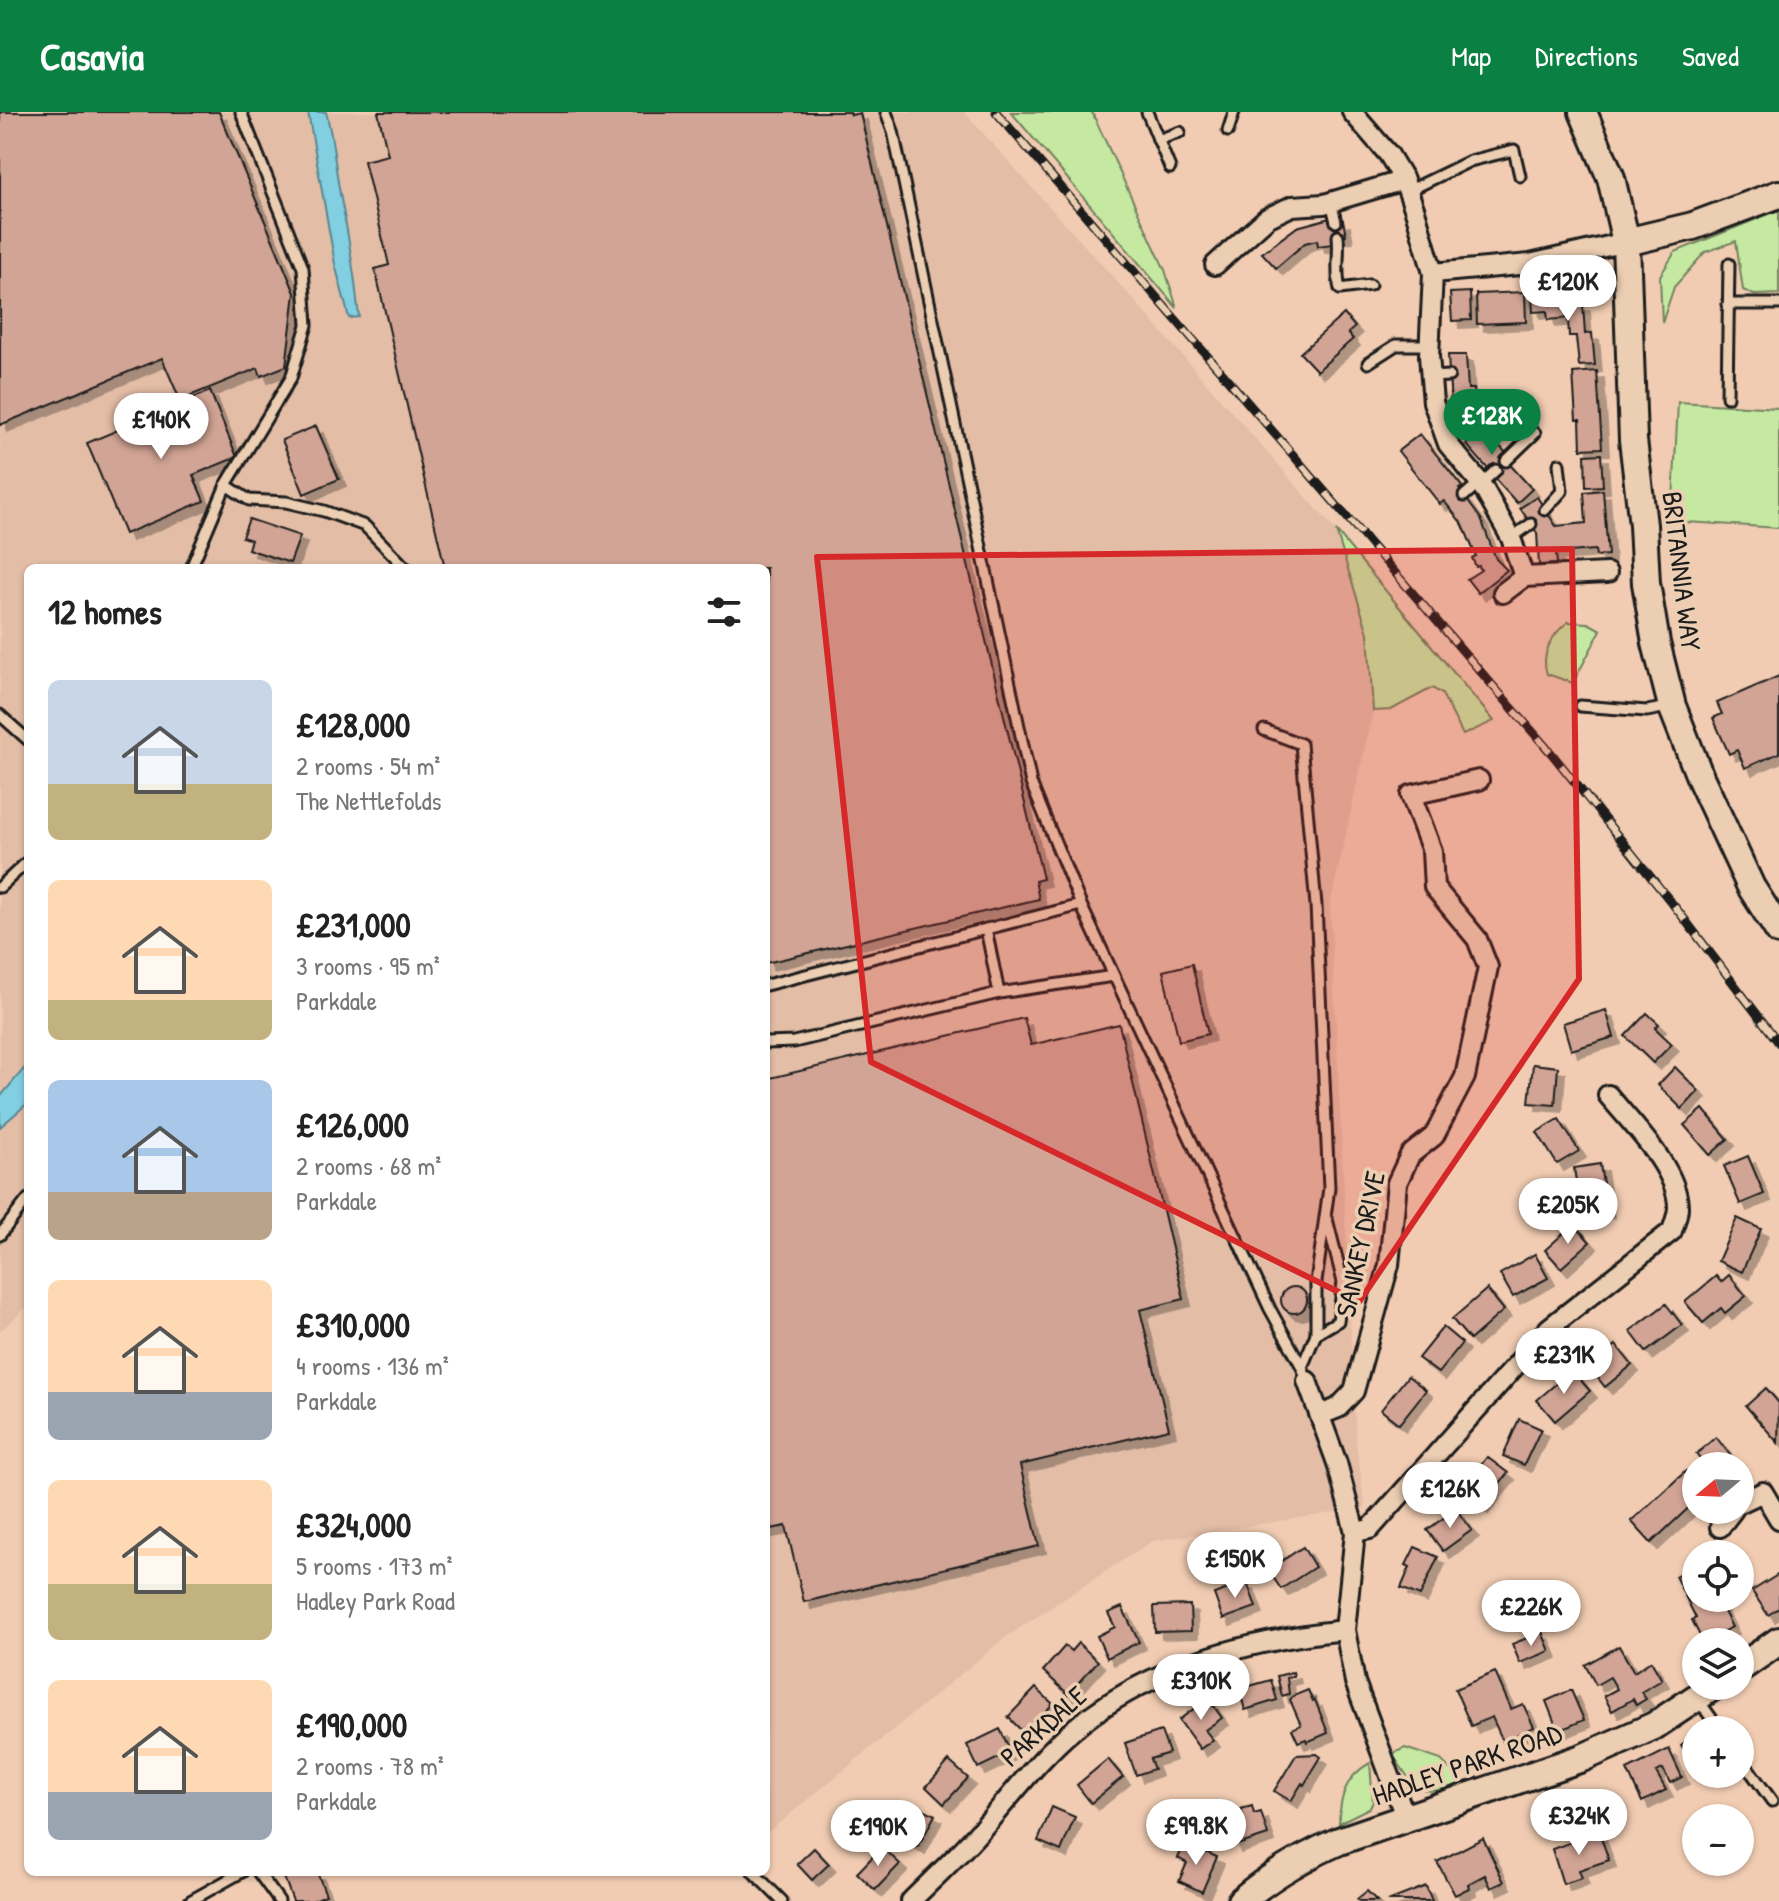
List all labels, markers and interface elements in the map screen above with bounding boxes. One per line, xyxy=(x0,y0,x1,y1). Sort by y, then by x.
text: Casavia xyxy=(40,30,144,82)
text: Map xyxy=(1451,37,1491,75)
text: Directions xyxy=(1535,37,1638,75)
text: Saved xyxy=(1682,37,1739,75)
pin: £120K xyxy=(1512,255,1624,323)
text: £120K xyxy=(1537,263,1599,298)
pin: £128K xyxy=(1436,389,1548,457)
pin: £140K xyxy=(105,393,217,461)
text: £128K xyxy=(1462,397,1522,432)
text: £140K xyxy=(132,401,190,436)
street label: BRITANNIA WAY xyxy=(1653,489,1711,653)
text: 12 homes xyxy=(48,589,162,635)
icon: filters xyxy=(702,590,746,634)
text: £128,000 xyxy=(296,702,410,748)
icon: home xyxy=(112,712,208,808)
text: 2 rooms · 54 m² xyxy=(296,748,440,783)
text: The Nettlefolds xyxy=(296,783,442,818)
text: £231,000 xyxy=(296,902,411,948)
icon: home xyxy=(112,912,208,1008)
text: 3 rooms · 95 m² xyxy=(296,948,440,983)
text: Parkdale xyxy=(296,983,377,1018)
text: £126,000 xyxy=(296,1102,409,1148)
icon: home xyxy=(112,1112,208,1208)
text: 2 rooms · 68 m² xyxy=(296,1148,441,1183)
street label: SANKEY DRIVE xyxy=(1326,1168,1394,1320)
pin: £205K xyxy=(1512,1178,1624,1246)
text: Parkdale xyxy=(296,1183,377,1218)
text: £205K xyxy=(1537,1186,1599,1221)
text: £310,000 xyxy=(296,1302,410,1348)
icon: home xyxy=(112,1312,208,1408)
pin: £231K xyxy=(1508,1328,1620,1396)
text: £231K xyxy=(1533,1336,1595,1371)
text: 4 rooms · 136 m² xyxy=(296,1348,449,1383)
text: Parkdale xyxy=(296,1383,377,1418)
north arrow xyxy=(1682,1452,1754,1524)
map controls xyxy=(1682,1452,1754,1876)
pin: £126K xyxy=(1394,1462,1506,1530)
text: £126K xyxy=(1420,1470,1480,1505)
text: £324,000 xyxy=(296,1502,411,1548)
icon: home xyxy=(112,1512,208,1608)
pin: £150K xyxy=(1179,1532,1291,1600)
text: £150K xyxy=(1205,1540,1265,1575)
button: locate xyxy=(1682,1540,1754,1612)
text: 5 rooms · 173 m² xyxy=(296,1548,452,1583)
pin: £226K xyxy=(1475,1580,1587,1648)
text: Hadley Park Road xyxy=(296,1583,455,1618)
text: £226K xyxy=(1500,1588,1562,1623)
button: layers xyxy=(1682,1628,1754,1700)
pin: £310K xyxy=(1145,1654,1257,1722)
text: £310K xyxy=(1171,1662,1231,1697)
street label: PARKDALE xyxy=(992,1677,1094,1775)
text: £190,000 xyxy=(296,1702,407,1748)
icon: home xyxy=(112,1712,208,1808)
street label: HADLEY PARK ROAD xyxy=(1367,1714,1567,1814)
button: + xyxy=(1682,1716,1754,1788)
text: 2 rooms · 78 m² xyxy=(296,1748,444,1783)
text: Parkdale xyxy=(296,1783,377,1818)
pin: £324K xyxy=(1523,1789,1635,1857)
text: £324K xyxy=(1548,1797,1610,1832)
pin: £99.8K xyxy=(1131,1799,1261,1867)
pin: £190K xyxy=(822,1800,934,1868)
button: − xyxy=(1682,1804,1754,1876)
text: £99.8K xyxy=(1164,1807,1228,1842)
text: £190K xyxy=(849,1808,907,1843)

